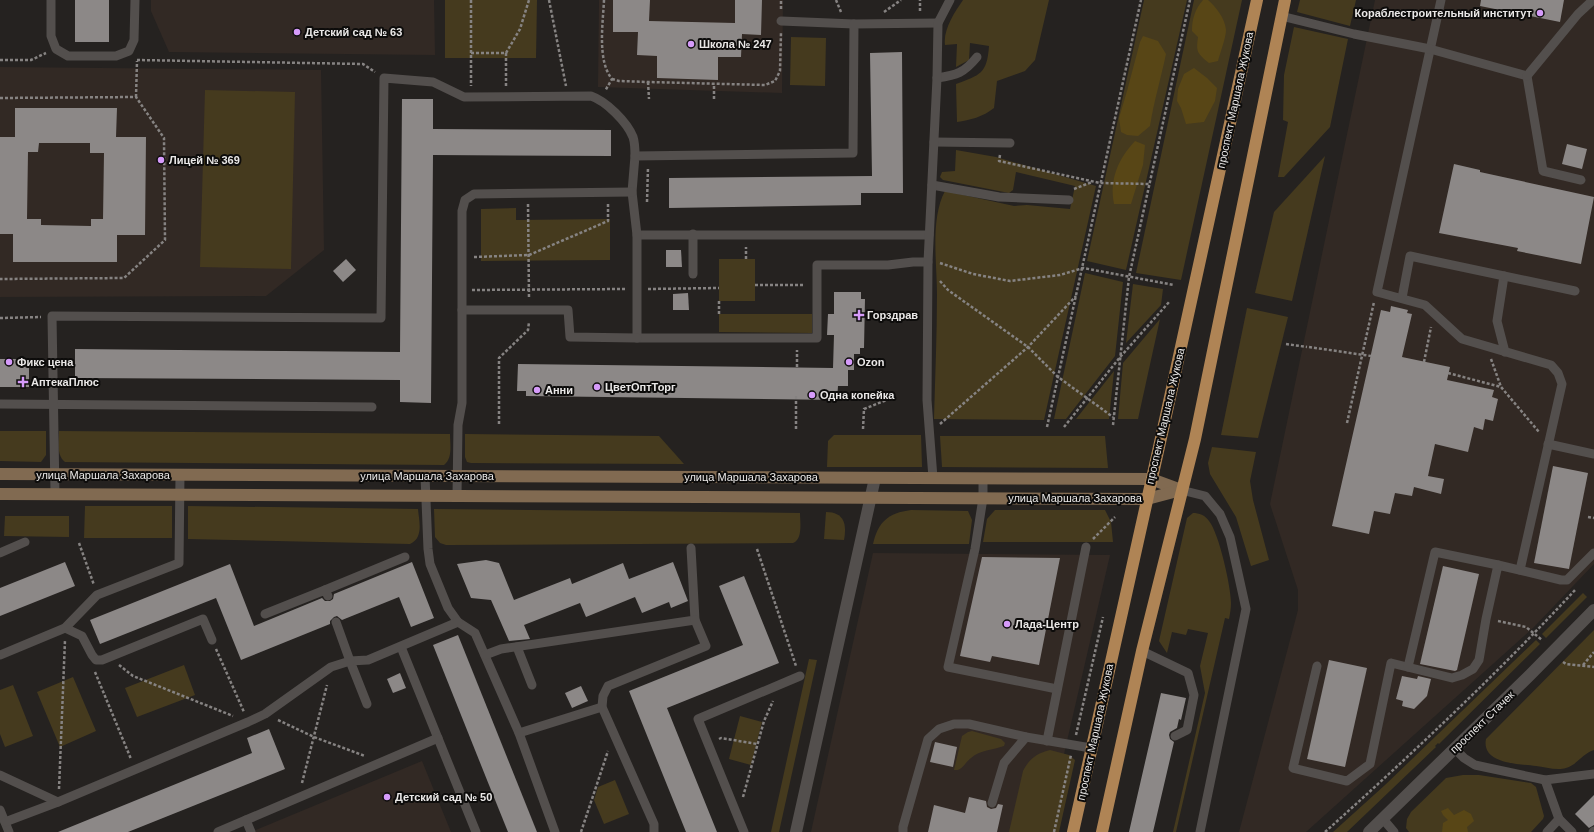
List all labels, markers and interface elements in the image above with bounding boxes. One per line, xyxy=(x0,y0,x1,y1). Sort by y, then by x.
place label: Кораблестроительный институт xyxy=(1355,7,1533,19)
marker: Кораблестроительный институт xyxy=(1535,8,1545,18)
place label: Детский сад № 63 xyxy=(305,26,402,38)
marker: Детский сад № 63 xyxy=(292,27,302,37)
street label: проспект Маршала Жукова xyxy=(1215,30,1256,169)
place label: Школа № 247 xyxy=(699,38,772,50)
marker: Школа № 247 xyxy=(686,39,696,49)
place label: Лицей № 369 xyxy=(169,154,240,166)
marker: Лицей № 369 xyxy=(156,155,166,165)
place label: Горздрав xyxy=(867,309,918,321)
marker: Горздрав xyxy=(854,310,864,320)
street label: проспект Маршала Жукова xyxy=(1143,346,1187,485)
place label: Фикс цена xyxy=(17,356,74,368)
place label: Ozon xyxy=(857,356,885,368)
marker: Фикс цена xyxy=(4,357,14,367)
marker: Ozon xyxy=(844,357,854,367)
place label: АптекаПлюс xyxy=(31,376,99,388)
marker: АптекаПлюс xyxy=(18,377,28,387)
place label: ЦветОптТорг xyxy=(605,381,676,393)
marker: ЦветОптТорг xyxy=(592,382,602,392)
place label: Анни xyxy=(545,384,573,396)
marker: Анни xyxy=(532,385,542,395)
place label: Одна копейка xyxy=(820,389,895,401)
marker: Одна копейка xyxy=(807,390,817,400)
street label: улица Маршала Захарова xyxy=(36,469,171,481)
street label: улица Маршала Захарова xyxy=(360,470,495,482)
street label: улица Маршала Захарова xyxy=(684,471,819,483)
street label: улица Маршала Захарова xyxy=(1008,492,1143,504)
place label: Лада-Центр xyxy=(1015,618,1079,630)
marker: Лада-Центр xyxy=(1002,619,1012,629)
street label: проспект Маршала Жукова xyxy=(1075,662,1116,801)
street label: проспект Стачек xyxy=(1448,688,1517,756)
place label: Детский сад № 50 xyxy=(395,791,492,803)
marker: Детский сад № 50 xyxy=(382,792,392,802)

